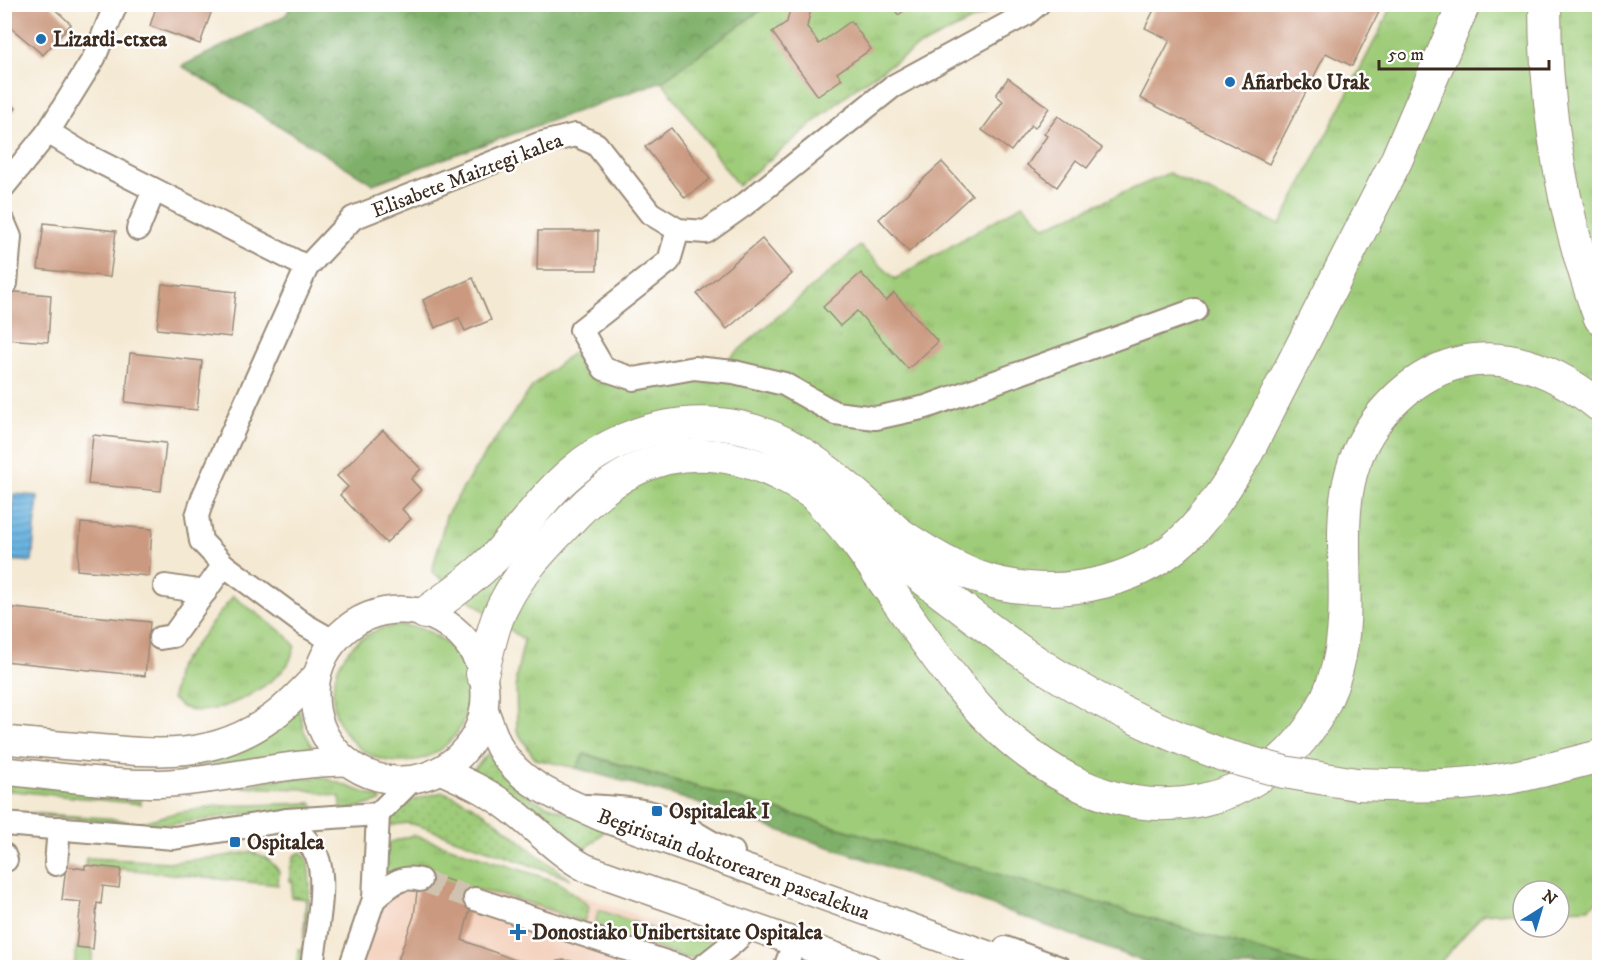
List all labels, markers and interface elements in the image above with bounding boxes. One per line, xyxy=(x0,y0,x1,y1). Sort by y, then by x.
place label: Lizardi-etxea xyxy=(53,27,168,53)
marker: Lizardi-etxea xyxy=(34,32,48,46)
scale bar xyxy=(1379,33,1548,71)
text: 50 m xyxy=(1388,44,1424,66)
place label: Añarbeko Urak xyxy=(1241,70,1370,96)
marker: Añarbeko Urak xyxy=(1223,75,1237,89)
street label: Elisabete Maiztegi kalea xyxy=(368,128,567,224)
place label: Ospitaleak I xyxy=(669,799,770,825)
street label: Begiristain doktorearen pasealekua xyxy=(594,803,873,926)
marker: Ospitaleak I xyxy=(650,804,664,818)
place label: Ospitalea xyxy=(247,830,325,856)
marker: Ospitalea xyxy=(228,835,242,849)
north arrow xyxy=(1511,879,1571,939)
text: N xyxy=(1538,886,1561,910)
place label: Donostiako Unibertsitate Ospitalea xyxy=(532,920,823,946)
marker: Donostiako Unibertsitate Ospitalea xyxy=(509,923,527,941)

